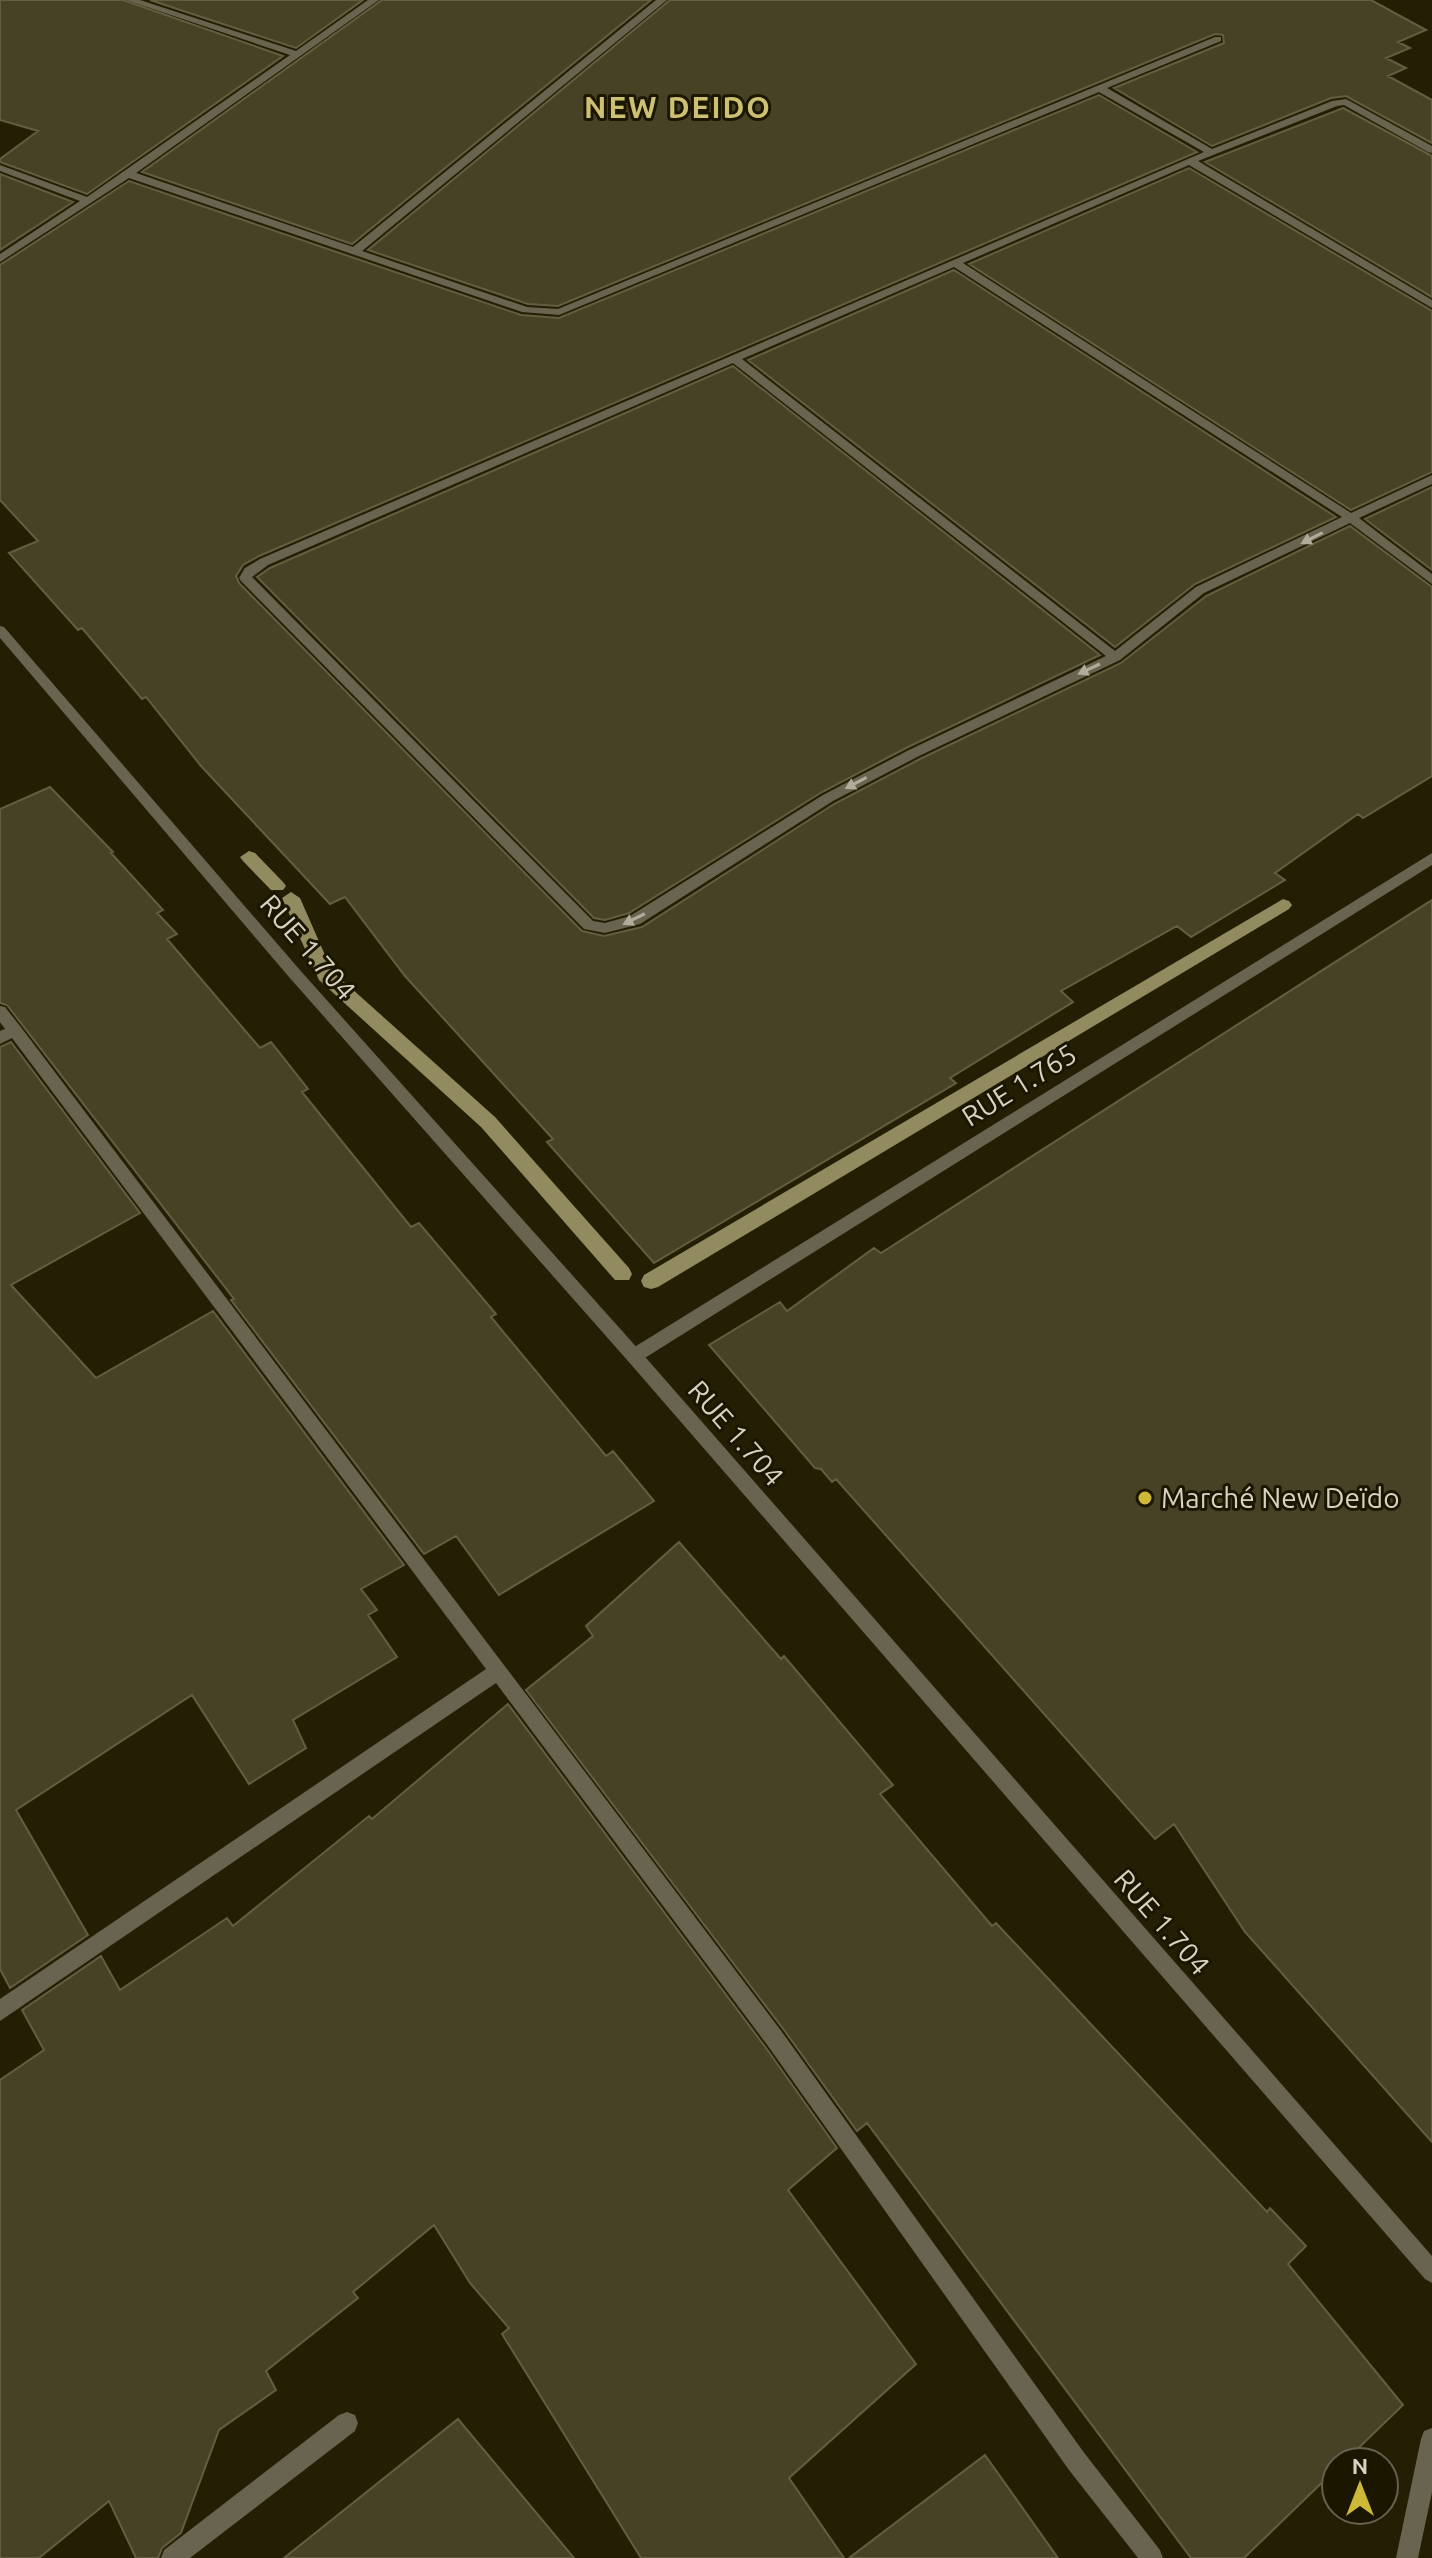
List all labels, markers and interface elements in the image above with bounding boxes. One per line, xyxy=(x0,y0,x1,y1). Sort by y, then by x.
district label: NEW DEIDO xyxy=(584,90,772,124)
one-way arrow xyxy=(1300,532,1323,545)
one-way arrow xyxy=(1078,662,1101,676)
one-way arrow xyxy=(844,777,867,790)
street label: RUE 1.704 xyxy=(254,888,362,1005)
one-way arrow xyxy=(623,912,646,926)
street label: RUE 1.765 xyxy=(956,1037,1082,1132)
street label: RUE 1.704 xyxy=(682,1374,790,1491)
place label: Marché New Deïdo xyxy=(1161,1482,1400,1513)
marker: Marché New Deïdo xyxy=(1136,1489,1154,1507)
street label: RUE 1.704 xyxy=(1108,1863,1216,1980)
north arrow xyxy=(1320,2446,1400,2526)
text: N xyxy=(1352,2453,1368,2478)

